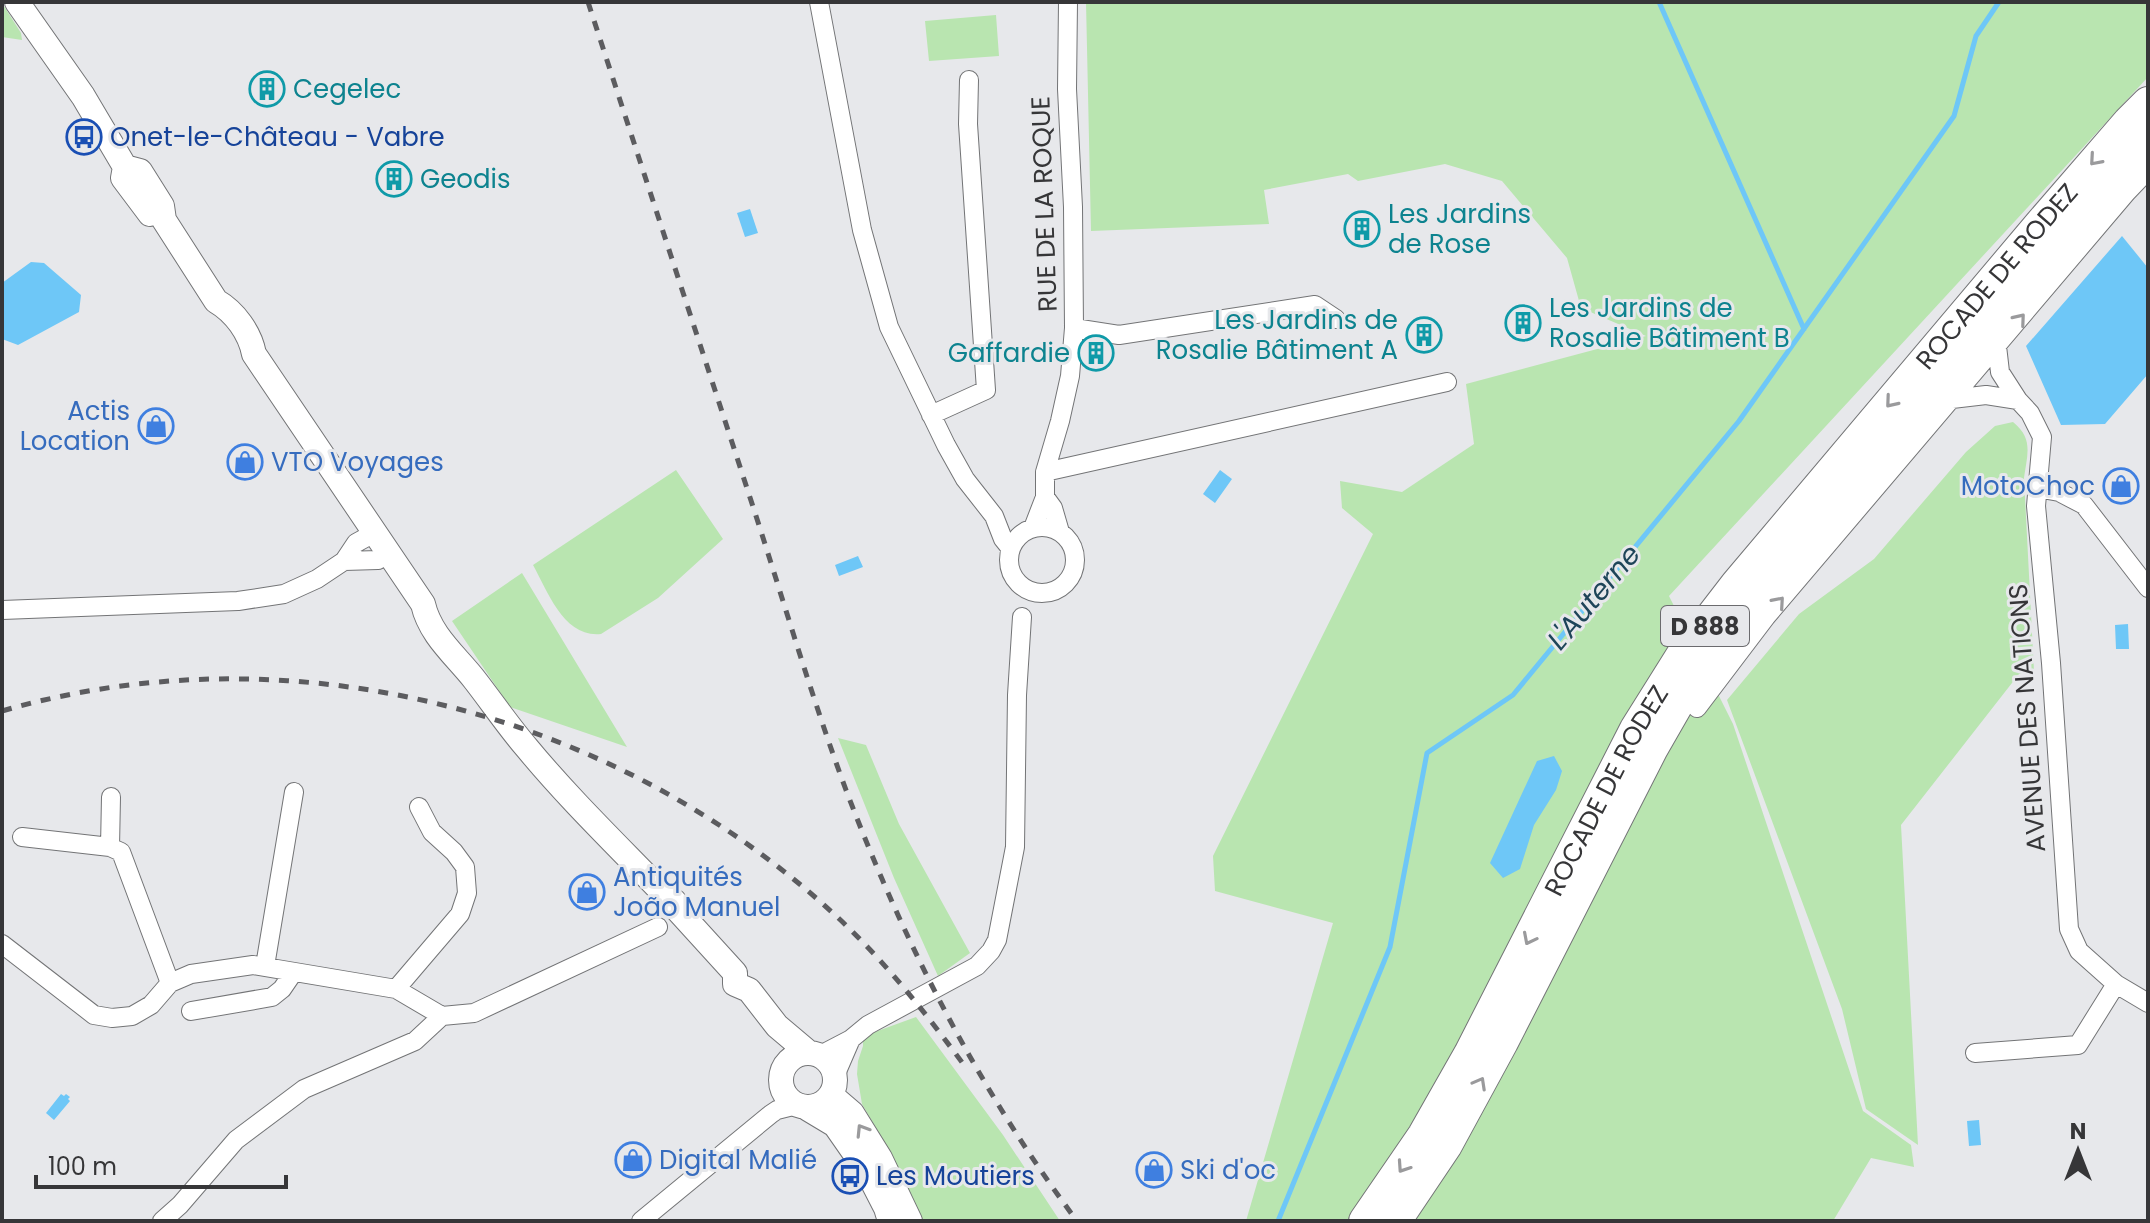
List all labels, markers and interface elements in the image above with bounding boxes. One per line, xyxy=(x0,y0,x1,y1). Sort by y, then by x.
building icon: Cegelec xyxy=(248,70,286,108)
place label: Cegelec xyxy=(293,71,401,107)
street label: RUE DE LA ROQUE xyxy=(1022,96,1066,312)
bus stop icon: Onet-le-Château - Vabre xyxy=(65,118,103,156)
place label: Onet-le-Château - Vabre xyxy=(110,119,445,155)
one-way arrow xyxy=(2090,151,2105,166)
building icon: Geodis xyxy=(375,160,413,198)
place label: Geodis xyxy=(420,161,511,197)
street label: ROCADE DE RODEZ xyxy=(1908,176,2086,377)
place label: Les Jardins de Rose xyxy=(1388,196,1531,262)
building icon: Les Jardins de Rose xyxy=(1343,210,1381,248)
place label: Les Jardins de Rosalie Bâtiment B xyxy=(1549,290,1790,356)
place label: Les Jardins de Rosalie Bâtiment A xyxy=(1156,302,1398,368)
building icon: Les Jardins de Rosalie Bâtiment B xyxy=(1504,304,1542,342)
one-way arrow xyxy=(2010,313,2025,328)
building icon: Les Jardins de Rosalie Bâtiment A xyxy=(1405,316,1443,354)
building icon: Gaffardie xyxy=(1077,334,1115,372)
place label: Gaffardie xyxy=(948,335,1070,371)
one-way arrow xyxy=(1886,392,1901,407)
place label: Actis Location xyxy=(20,393,130,459)
shop icon: Actis Location xyxy=(137,407,175,445)
shop icon: VTO Voyages xyxy=(226,443,264,481)
place label: VTO Voyages xyxy=(271,444,444,480)
shop icon: MotoChoc xyxy=(2102,467,2140,505)
place label: MotoChoc xyxy=(1961,468,2095,504)
water label: L'Auterne xyxy=(1538,536,1650,658)
street label: AVENUE DES NATIONS xyxy=(2000,583,2054,853)
one-way arrow xyxy=(1769,597,1784,612)
road number: D 888 xyxy=(1661,606,1749,646)
street label: ROCADE DE RODEZ xyxy=(1536,679,1677,902)
place label: Antiquités João Manuel xyxy=(613,859,780,925)
shop icon: Antiquités João Manuel xyxy=(568,873,606,911)
one-way arrow xyxy=(1523,931,1538,946)
one-way arrow xyxy=(1470,1077,1485,1091)
north arrow xyxy=(2038,1111,2118,1191)
text: N xyxy=(2070,1116,2086,1147)
one-way arrow xyxy=(856,1124,872,1139)
scale bar xyxy=(36,1139,286,1189)
shop icon: Digital Malié xyxy=(614,1141,652,1179)
place label: Digital Malié xyxy=(659,1142,817,1178)
text: 100 m xyxy=(48,1150,117,1183)
shop icon: Ski d'oc xyxy=(1135,1151,1173,1189)
place label: Ski d'oc xyxy=(1180,1152,1276,1188)
bus stop icon: Les Moutiers xyxy=(831,1157,869,1195)
place label: Les Moutiers xyxy=(876,1158,1035,1194)
one-way arrow xyxy=(1398,1158,1413,1172)

